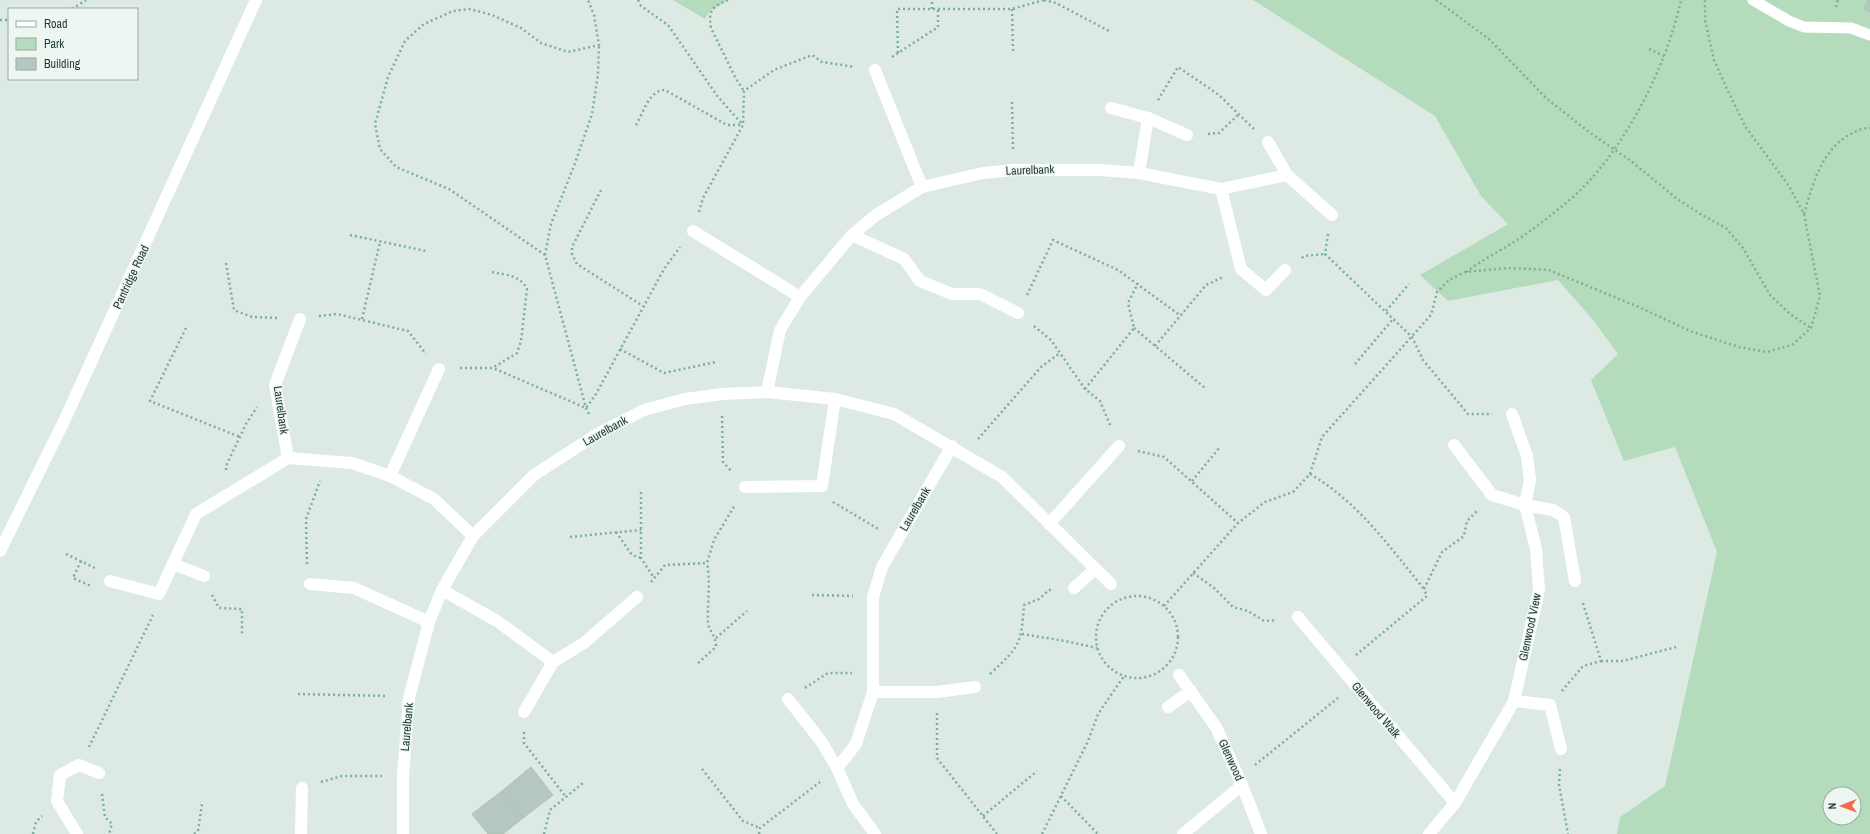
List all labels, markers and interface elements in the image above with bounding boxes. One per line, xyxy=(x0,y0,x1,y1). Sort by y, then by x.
legend xyxy=(8,8,138,80)
text: Road xyxy=(44,16,68,32)
text: Park xyxy=(44,36,64,52)
text: Building xyxy=(44,56,81,72)
street label: Laurelbank xyxy=(1005,161,1055,179)
street label: Pantridge Road xyxy=(109,242,153,312)
street label: Laurelbank xyxy=(270,385,292,435)
street label: Laurelbank xyxy=(580,412,630,450)
street label: Laurelbank xyxy=(896,484,934,534)
street label: Glenwood View xyxy=(1515,591,1545,662)
street label: Glenwood Walk xyxy=(1348,679,1404,741)
street label: Laurelbank xyxy=(397,702,417,752)
street label: Glenwood xyxy=(1215,737,1247,783)
north arrow xyxy=(1822,786,1862,826)
text: N xyxy=(1825,803,1839,810)

